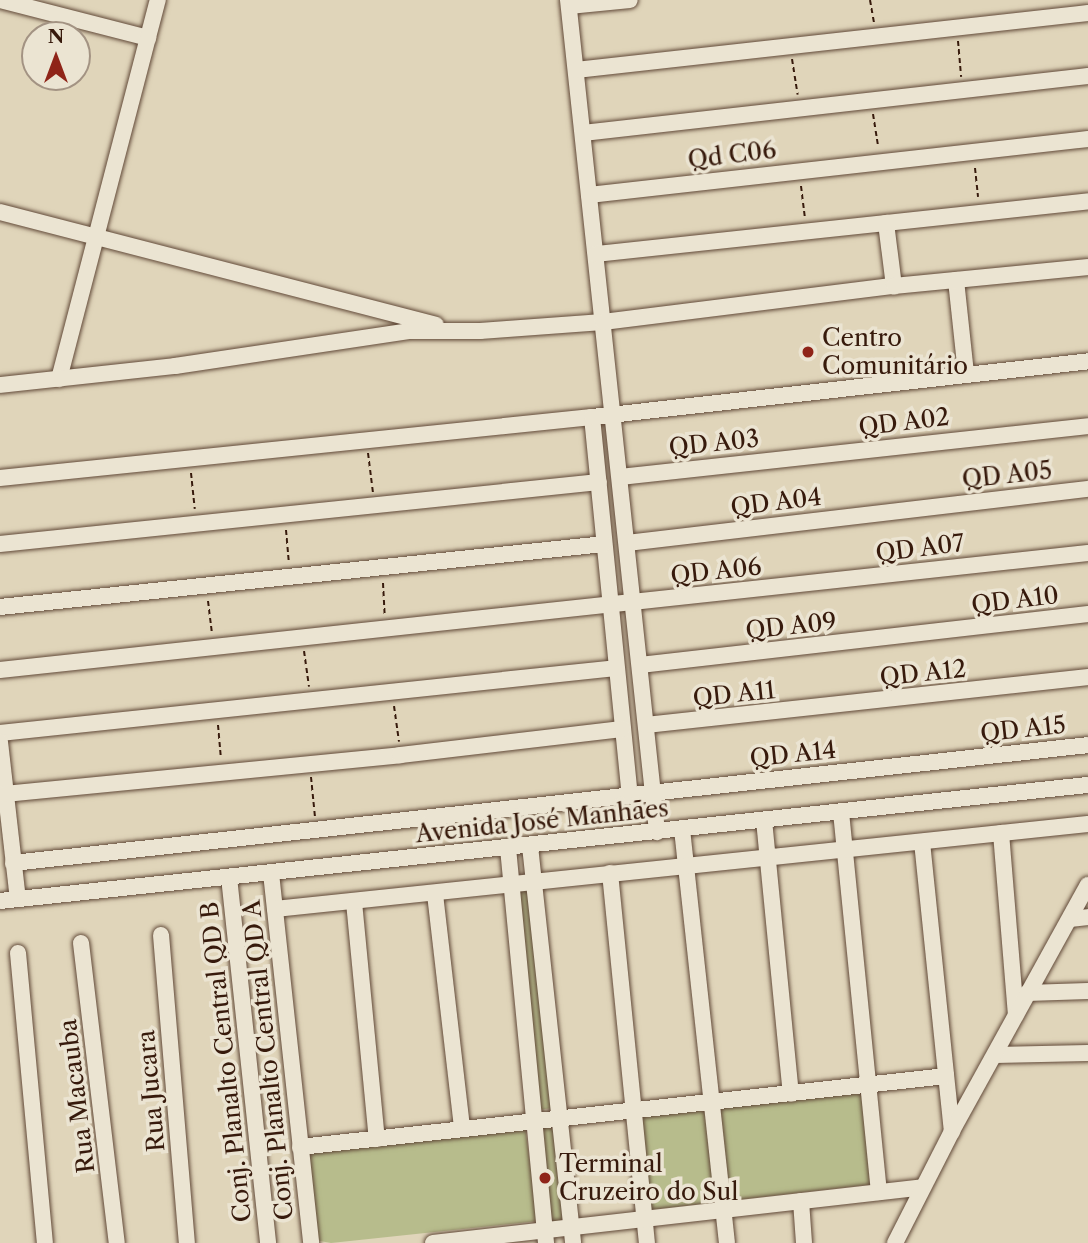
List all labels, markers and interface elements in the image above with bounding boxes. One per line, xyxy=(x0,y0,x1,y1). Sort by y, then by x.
north arrow xyxy=(21,21,91,91)
text: N xyxy=(48,25,64,48)
street label: Qd C06 xyxy=(686,135,778,175)
place label: Centro Comunitário xyxy=(822,324,968,380)
marker: Centro Comunitário xyxy=(800,344,816,360)
street label: QD A02 xyxy=(857,402,951,442)
street label: QD A03 xyxy=(667,424,761,462)
street label: QD A05 xyxy=(960,456,1054,494)
street label: QD A04 xyxy=(729,482,823,522)
street label: QD A07 xyxy=(874,528,966,568)
street label: QD A06 xyxy=(669,552,763,590)
street label: QD A10 xyxy=(969,580,1061,620)
street label: QD A09 xyxy=(744,607,838,645)
street label: QD A12 xyxy=(878,654,968,692)
street label: QD A11 xyxy=(691,675,777,713)
street label: QD A15 xyxy=(978,710,1068,748)
street label: QD A14 xyxy=(748,735,838,773)
street label: Avenida José Manhães xyxy=(414,793,670,849)
street label: Conj. Planalto Central QD A xyxy=(237,898,299,1222)
street label: Conj. Planalto Central QD B xyxy=(195,901,257,1223)
street label: Rua Macauba xyxy=(53,1017,101,1175)
street label: Rua Jucara xyxy=(131,1029,171,1153)
place label: Terminal Cruzeiro do Sul xyxy=(559,1150,738,1206)
marker: Terminal Cruzeiro do Sul xyxy=(537,1170,553,1186)

